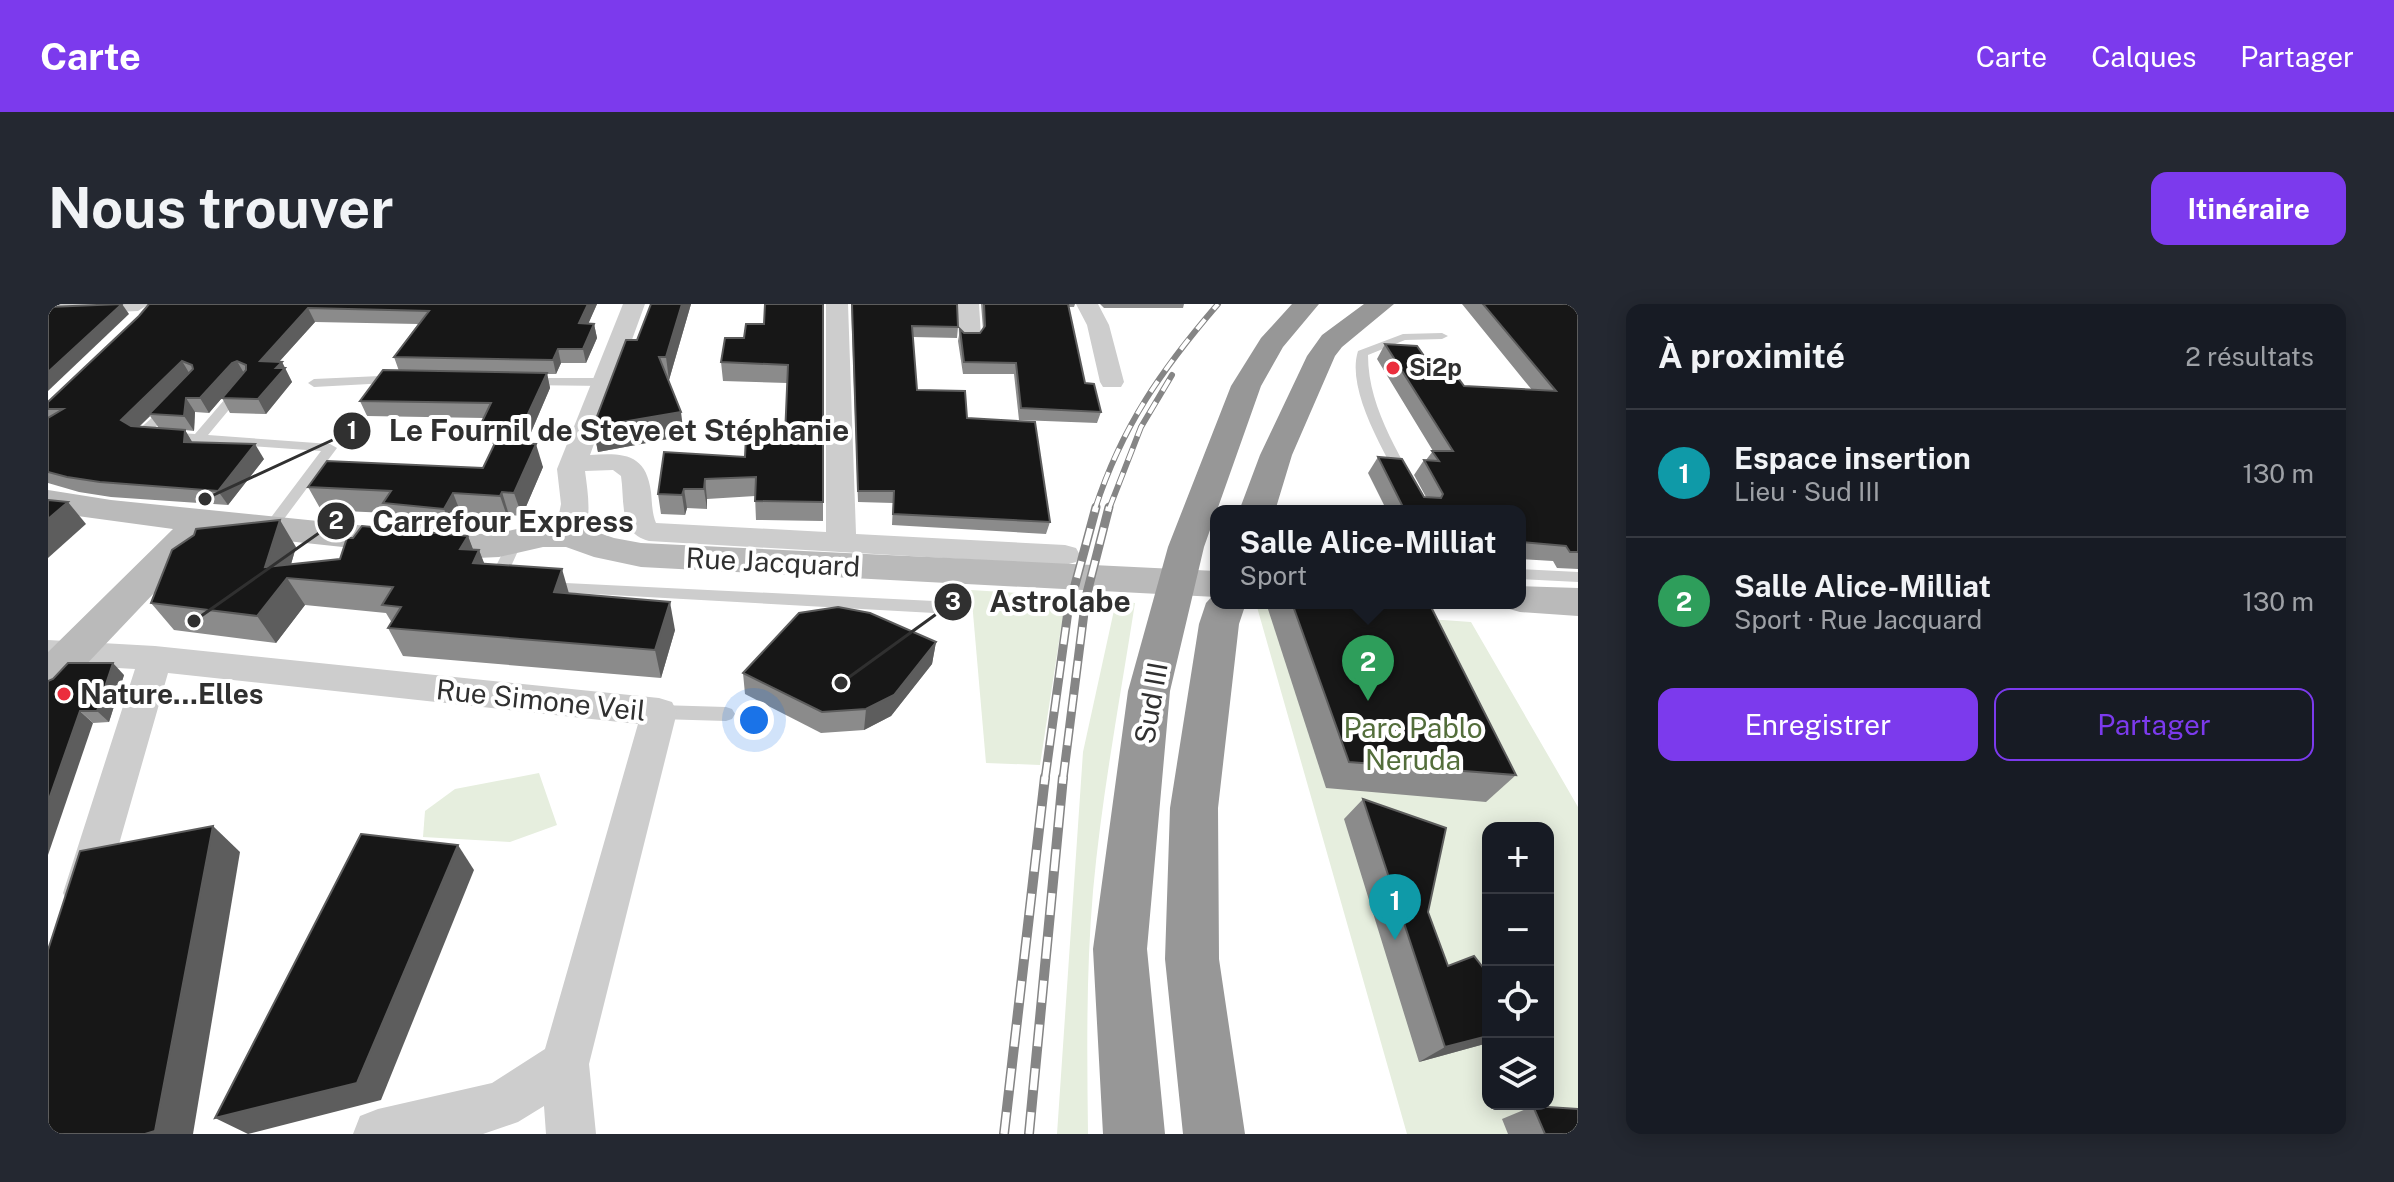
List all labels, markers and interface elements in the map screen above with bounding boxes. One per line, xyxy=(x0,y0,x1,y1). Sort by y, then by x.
text: Carte xyxy=(40,34,141,79)
text: Carte xyxy=(1976,40,2047,73)
text: Calques xyxy=(2091,40,2196,73)
text: Partager xyxy=(2240,40,2354,73)
button: Itinéraire xyxy=(2151,172,2346,245)
text: Nous trouver xyxy=(48,175,393,241)
text: À proximité xyxy=(1658,336,1845,376)
text: 2 résultats xyxy=(2185,341,2314,372)
place label: Si2p xyxy=(1409,353,1462,381)
marker: Si2p xyxy=(1384,359,1402,377)
callout: Le Fournil de Steve et Stéphanie xyxy=(332,404,865,458)
text: Le Fournil de Steve et Stéphanie xyxy=(389,412,849,448)
text: 1 xyxy=(347,416,357,444)
text: Espace insertion xyxy=(1734,440,1971,476)
text: 1 xyxy=(1678,458,1690,489)
text: 130 m xyxy=(2242,458,2314,489)
text: Lieu · Sud III xyxy=(1734,476,1880,507)
callout: Carrefour Express xyxy=(316,494,649,548)
text: Carrefour Express xyxy=(372,503,634,539)
popup xyxy=(1210,505,1526,609)
text: 2 xyxy=(328,506,344,534)
text: Salle Alice-Milliat xyxy=(1240,524,1496,560)
street label: Rue Jacquard xyxy=(685,540,861,583)
text: Sport xyxy=(1240,560,1307,591)
text: Salle Alice-Milliat xyxy=(1734,568,1991,604)
callout: Astrolabe xyxy=(933,575,1147,629)
text: Astrolabe xyxy=(989,583,1131,619)
text: 2 xyxy=(1676,586,1692,617)
text: 130 m xyxy=(2242,586,2314,617)
text: 3 xyxy=(945,587,961,615)
text: Sport · Rue Jacquard xyxy=(1734,604,1982,635)
pin: 2 xyxy=(1342,635,1394,701)
street label: Sud III xyxy=(1127,660,1174,746)
street label: Rue Simone Veil xyxy=(435,672,647,727)
place label: Nature...Elles xyxy=(80,677,264,710)
marker: Nature...Elles xyxy=(55,685,73,703)
button: Enregistrer xyxy=(1658,688,1978,761)
button: Partager xyxy=(1994,688,2314,761)
your location xyxy=(734,700,774,740)
park label: Parc Pablo Neruda xyxy=(1344,711,1482,776)
map controls xyxy=(1482,822,1554,1110)
button: + xyxy=(1482,822,1554,894)
pin: 1 xyxy=(1369,874,1421,940)
button: − xyxy=(1482,894,1554,966)
button: locate xyxy=(1482,966,1554,1038)
button: layers xyxy=(1482,1038,1554,1110)

